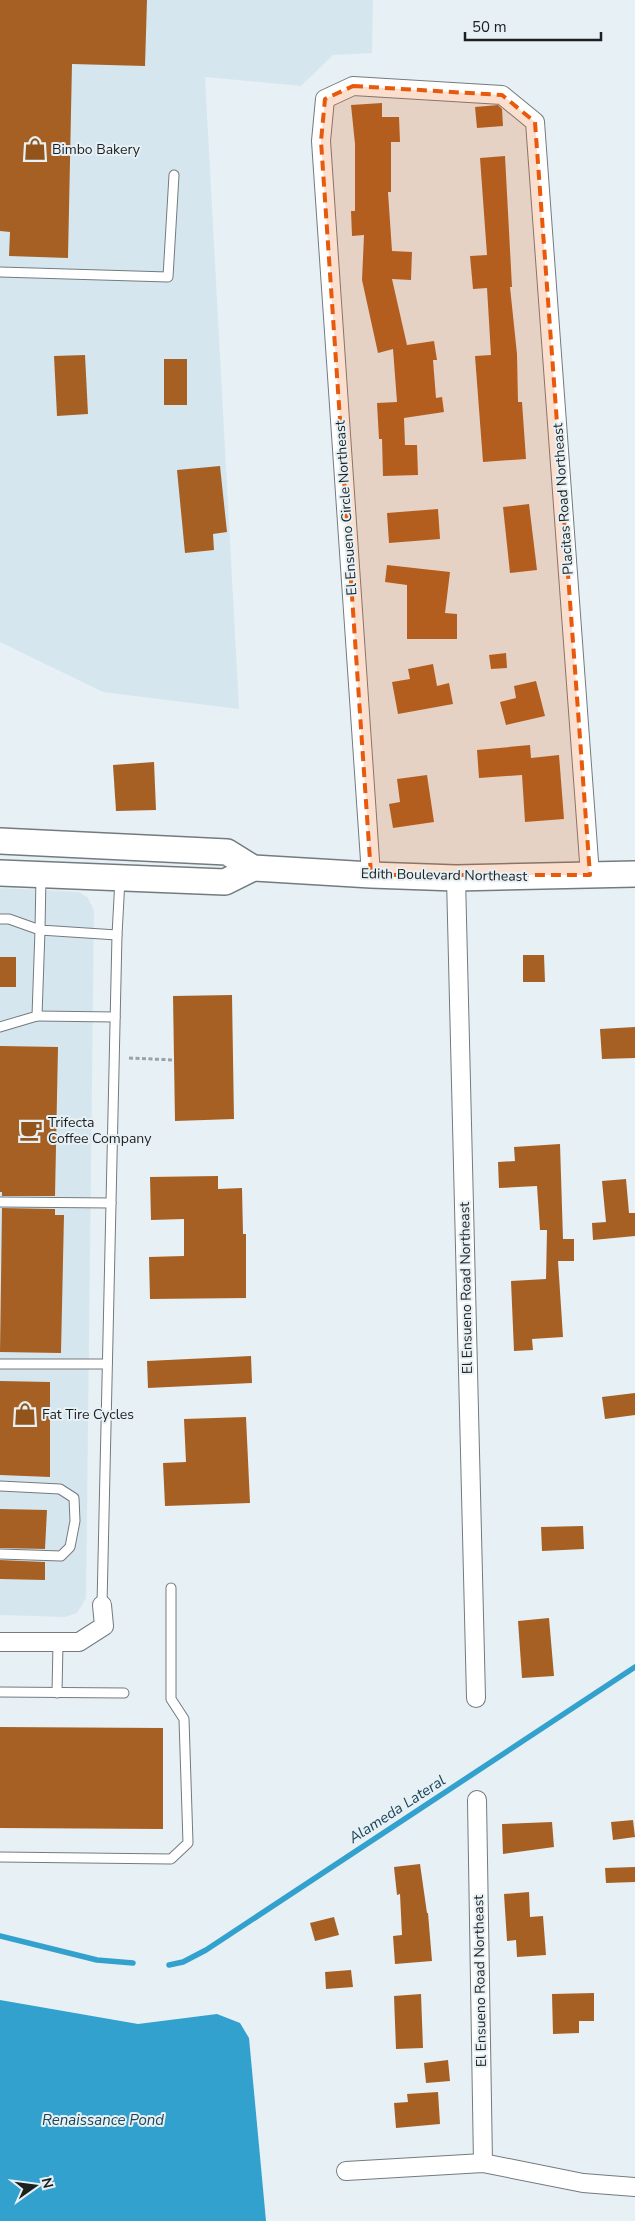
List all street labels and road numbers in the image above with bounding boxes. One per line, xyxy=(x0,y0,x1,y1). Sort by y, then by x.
street label: El Ensueno Circle Northeast xyxy=(330,420,362,596)
street label: Placitas Road Northeast xyxy=(548,423,578,575)
street label: Edith Boulevard Northeast xyxy=(361,864,527,886)
street label: El Ensueno Road Northeast xyxy=(455,1202,477,1374)
street label: El Ensueno Road Northeast xyxy=(469,1895,491,2067)

